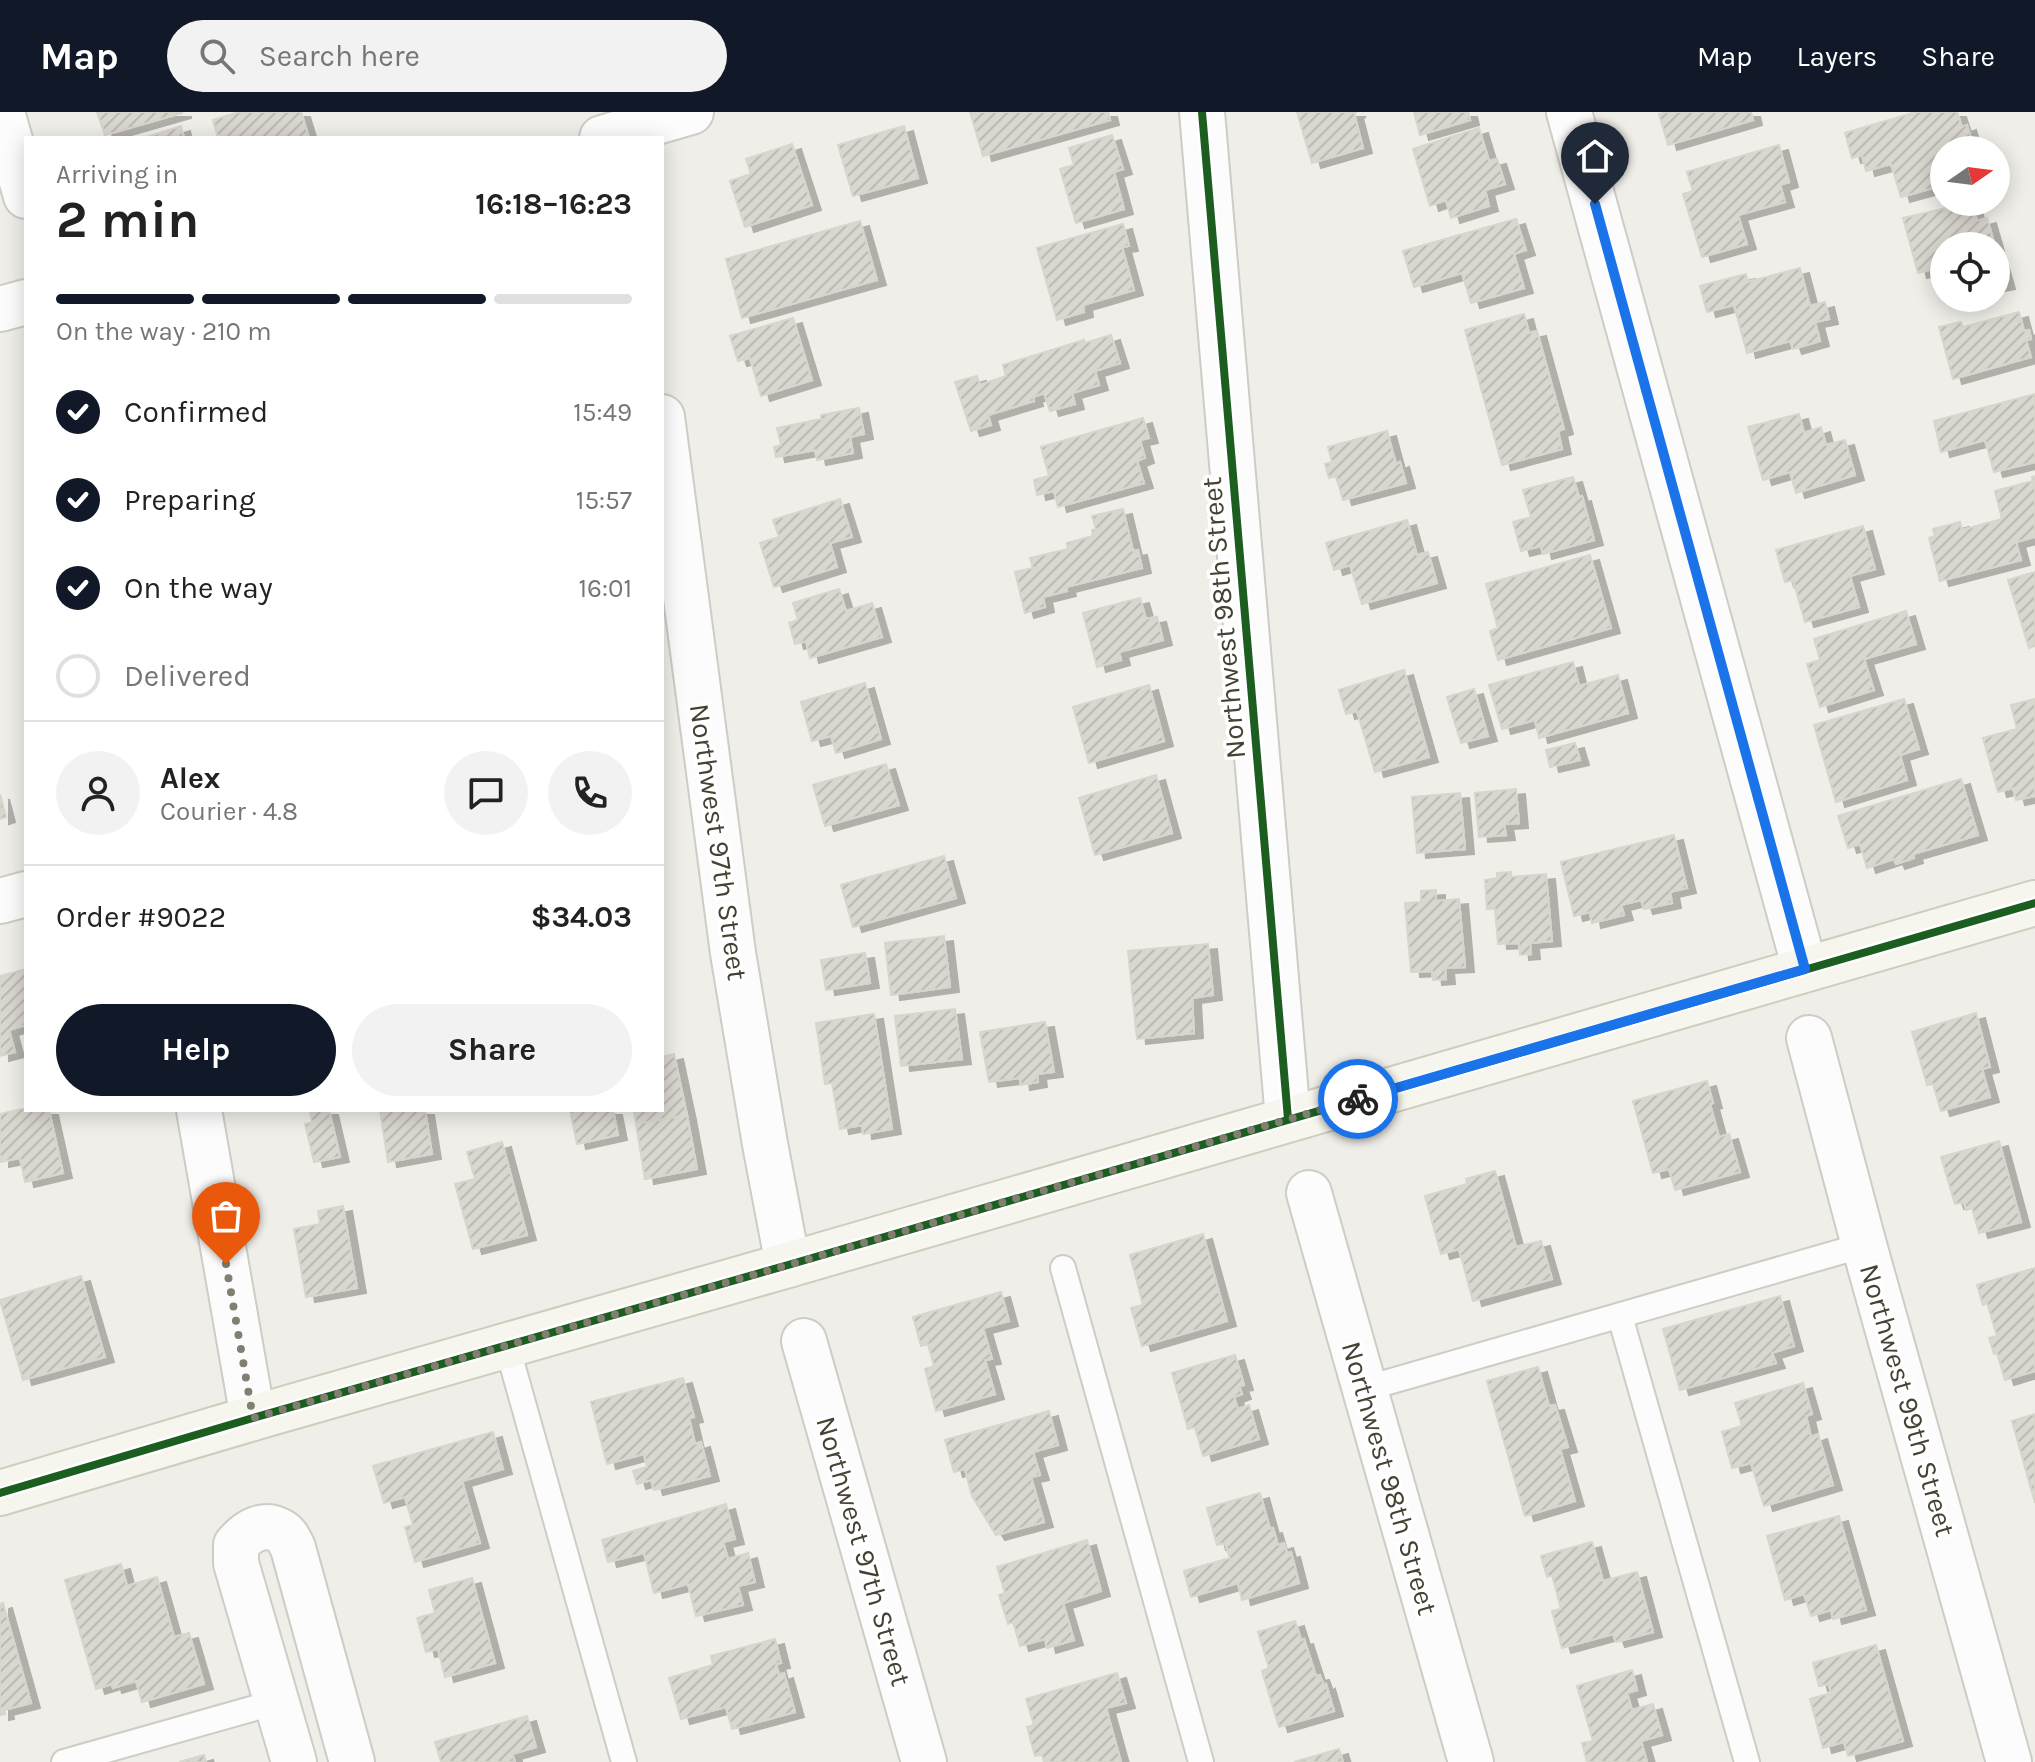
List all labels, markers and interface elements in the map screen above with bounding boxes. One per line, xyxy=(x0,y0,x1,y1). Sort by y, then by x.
search box xyxy=(167,20,727,92)
text: Map xyxy=(40,34,119,79)
icon: search xyxy=(195,34,239,78)
text: Search here xyxy=(259,38,420,74)
text: Map xyxy=(1697,40,1752,73)
text: Layers xyxy=(1796,40,1877,73)
text: Share xyxy=(1921,40,1995,73)
pin xyxy=(1561,122,1629,204)
icon: home xyxy=(1573,134,1617,178)
north arrow xyxy=(1930,136,2010,216)
map controls xyxy=(1930,136,2010,312)
text: Arriving in xyxy=(56,159,178,190)
text: 16:18–16:23 xyxy=(475,186,632,222)
text: 2 min xyxy=(56,189,199,250)
button: locate xyxy=(1930,232,2010,312)
text: On the way · 210 m xyxy=(56,316,271,347)
icon: check xyxy=(56,390,100,434)
text: Confirmed xyxy=(124,394,268,430)
text: 15:49 xyxy=(573,397,632,428)
street label: Northwest 98th Street xyxy=(1195,476,1252,760)
icon: check xyxy=(56,478,100,522)
text: Preparing xyxy=(124,482,256,518)
text: 15:57 xyxy=(576,485,632,516)
icon: check xyxy=(56,566,100,610)
text: On the way xyxy=(124,570,273,606)
text: 16:01 xyxy=(579,573,632,604)
text: Delivered xyxy=(124,658,251,694)
street label: Northwest 97th Street xyxy=(683,702,754,982)
button: person xyxy=(56,751,140,835)
button: chat xyxy=(444,751,528,835)
button: phone xyxy=(548,751,632,835)
text: Alex xyxy=(160,760,220,796)
text: Courier · 4.8 xyxy=(160,796,298,827)
text: Order #9022 xyxy=(56,899,226,935)
text: $34.03 xyxy=(531,899,632,935)
button: Help xyxy=(56,1004,336,1096)
button: Share xyxy=(352,1004,632,1096)
courier xyxy=(1318,1059,1398,1139)
icon: bike xyxy=(1336,1077,1380,1121)
pin xyxy=(192,1182,260,1264)
icon: bag xyxy=(204,1194,248,1238)
street label: Northwest 99th Street xyxy=(1853,1260,1962,1540)
street label: Northwest 98th Street xyxy=(1335,1338,1444,1619)
street label: Northwest 97th Street xyxy=(809,1413,918,1690)

